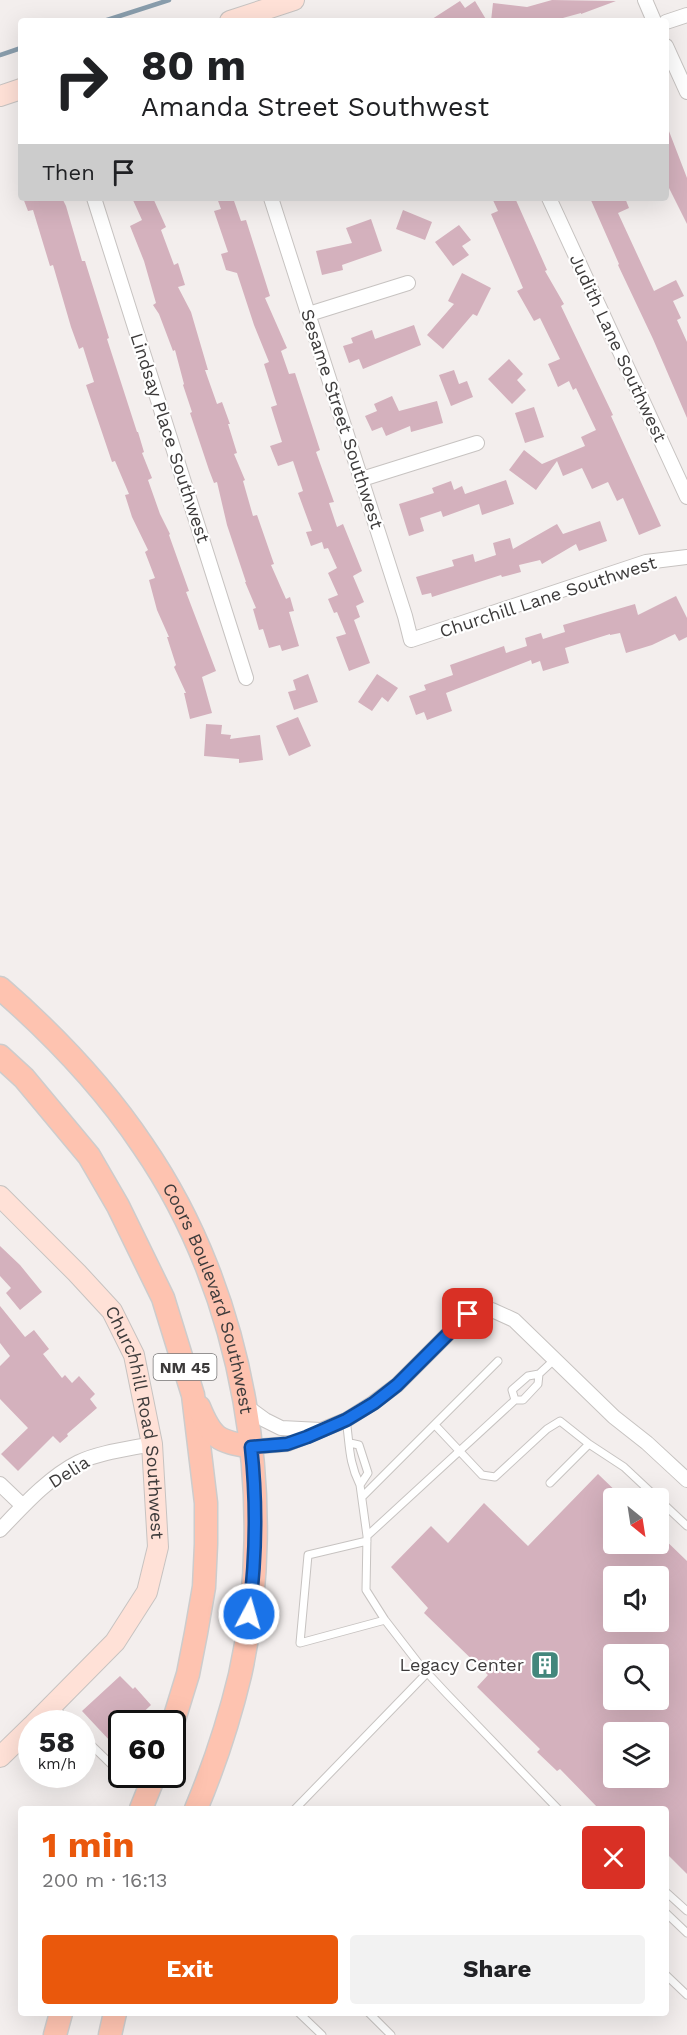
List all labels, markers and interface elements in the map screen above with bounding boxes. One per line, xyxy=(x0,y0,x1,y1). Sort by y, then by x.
text: 80 m xyxy=(141,41,246,90)
icon: right xyxy=(42,42,120,120)
text: Amanda Street Southwest xyxy=(141,91,489,123)
icon: arrive xyxy=(107,156,140,189)
text: Then xyxy=(42,160,95,185)
street label: Judith Lane Southwest xyxy=(566,251,671,445)
street label: Sesame Street Southwest xyxy=(297,306,388,532)
street label: Lindsay Place Southwest xyxy=(127,330,215,546)
street label: Churchill Lane Southwest xyxy=(437,551,659,642)
street label: Coors Boulevard Southwest xyxy=(158,1179,258,1416)
pin xyxy=(442,1288,493,1339)
icon: arrive xyxy=(451,1297,484,1330)
street label: Churchhill Road Southwest xyxy=(101,1302,169,1540)
road number: NM 45 xyxy=(154,1354,216,1380)
street label: Delia xyxy=(45,1451,93,1492)
north arrow xyxy=(603,1488,669,1554)
map controls xyxy=(603,1488,669,1788)
button: sound xyxy=(603,1566,669,1632)
position arrow xyxy=(217,1582,281,1646)
button: search xyxy=(603,1644,669,1710)
building icon: Legacy Center xyxy=(529,1649,561,1681)
place label: Legacy Center xyxy=(400,1654,524,1675)
speed limit sign: 60 xyxy=(108,1710,186,1788)
button: layers xyxy=(603,1722,669,1788)
text: 58 xyxy=(39,1724,75,1759)
text: km/h xyxy=(38,1755,76,1773)
text: 1 min xyxy=(42,1824,134,1866)
button: close xyxy=(582,1826,645,1889)
text: 200 m · 16:13 xyxy=(42,1868,168,1892)
button: Exit xyxy=(42,1935,338,2004)
button: Share xyxy=(350,1935,645,2004)

